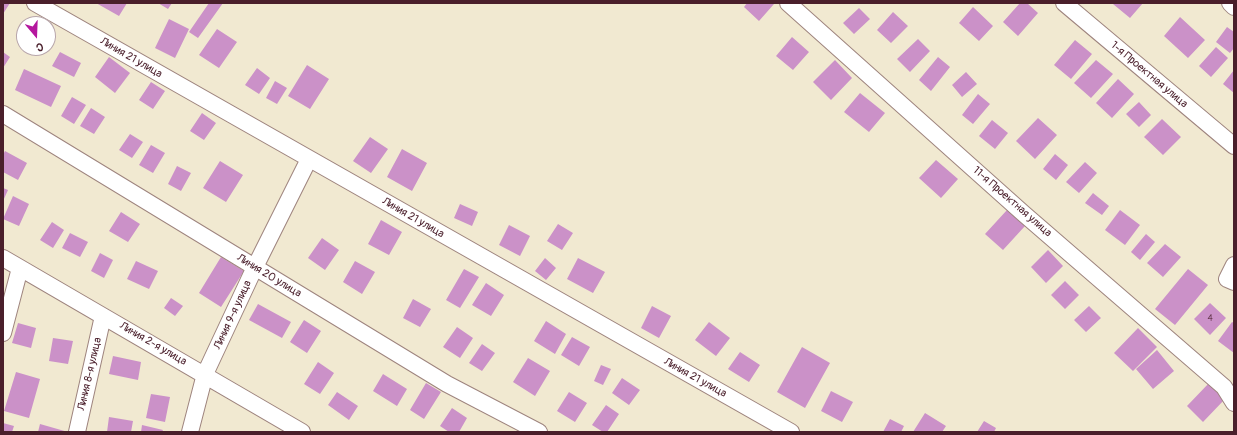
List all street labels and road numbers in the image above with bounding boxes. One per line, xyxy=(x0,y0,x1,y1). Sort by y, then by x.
street label: Линия 21 улица xyxy=(98,35,164,81)
street label: 1-я Проектная улица xyxy=(1108,39,1190,111)
street label: 11-я Проектная улица xyxy=(970,164,1054,240)
street label: Линия 21 улица xyxy=(380,195,446,241)
street label: Линия 20 улица xyxy=(234,252,304,300)
street label: Линия 9-я улица xyxy=(211,278,255,352)
street label: Линия 2-я улица xyxy=(117,319,189,369)
street label: Линия 8-я улица xyxy=(75,336,105,412)
street label: Линия 21 улица xyxy=(661,355,729,401)

